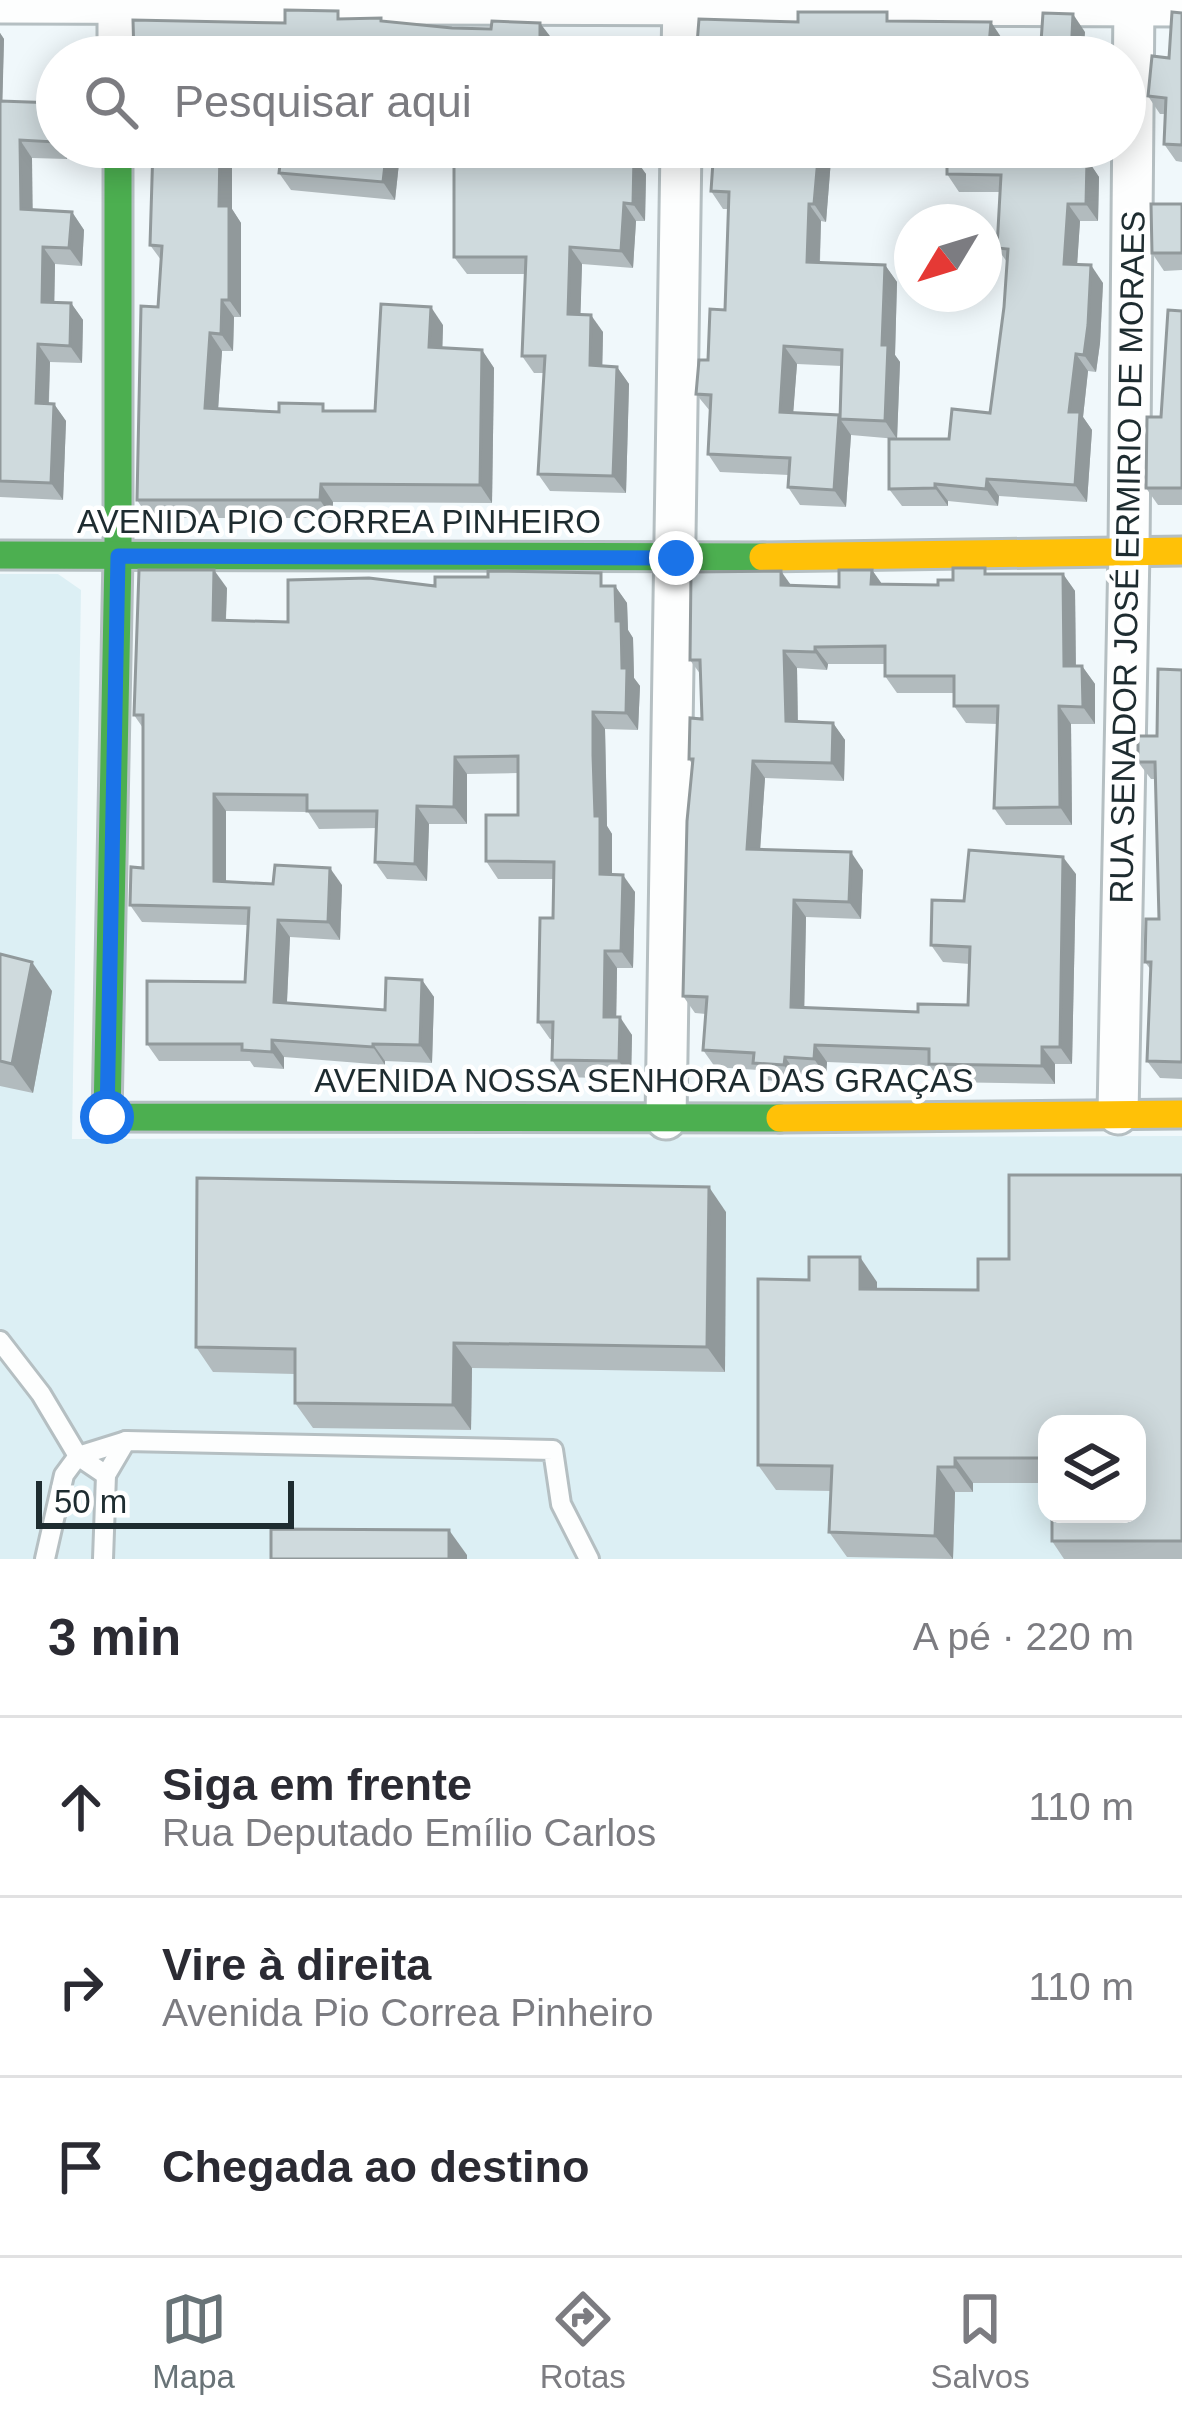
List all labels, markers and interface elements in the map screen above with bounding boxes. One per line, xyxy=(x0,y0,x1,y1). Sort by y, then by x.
search box xyxy=(36,36,1146,168)
icon: search xyxy=(78,69,144,135)
text: Pesquisar aqui xyxy=(174,76,472,127)
north arrow xyxy=(894,204,1002,312)
street label: RUA SENADOR JOSÉ ERMIRIO DE MORAES xyxy=(1102,210,1152,904)
street label: AVENIDA PIO CORREA PINHEIRO xyxy=(77,503,601,540)
route end xyxy=(649,531,703,585)
street label: AVENIDA NOSSA SENHORA DAS GRAÇAS xyxy=(314,1062,974,1099)
route start xyxy=(80,1090,134,1144)
map controls xyxy=(1038,1415,1146,1523)
button: layers xyxy=(1038,1415,1146,1523)
scale bar xyxy=(36,1475,294,1528)
text: 50 m xyxy=(54,1483,127,1520)
text: 3 min xyxy=(48,1609,181,1666)
text: A pé · 220 m xyxy=(913,1615,1134,1658)
text: Siga em frente xyxy=(162,1759,472,1810)
icon: ahead xyxy=(48,1774,114,1840)
text: 110 m xyxy=(1029,1785,1134,1828)
text: Rua Deputado Emílio Carlos xyxy=(162,1811,656,1854)
text: Vire à direita xyxy=(162,1939,431,1990)
icon: right xyxy=(48,1954,114,2020)
text: 110 m xyxy=(1029,1965,1134,2008)
text: Avenida Pio Correa Pinheiro xyxy=(162,1991,653,2034)
icon: arrive xyxy=(48,2134,114,2200)
text: Chegada ao destino xyxy=(162,2141,590,2192)
tab: Mapa xyxy=(152,2286,235,2396)
tab: Rotas xyxy=(540,2286,626,2396)
tab: Salvos xyxy=(931,2286,1030,2396)

